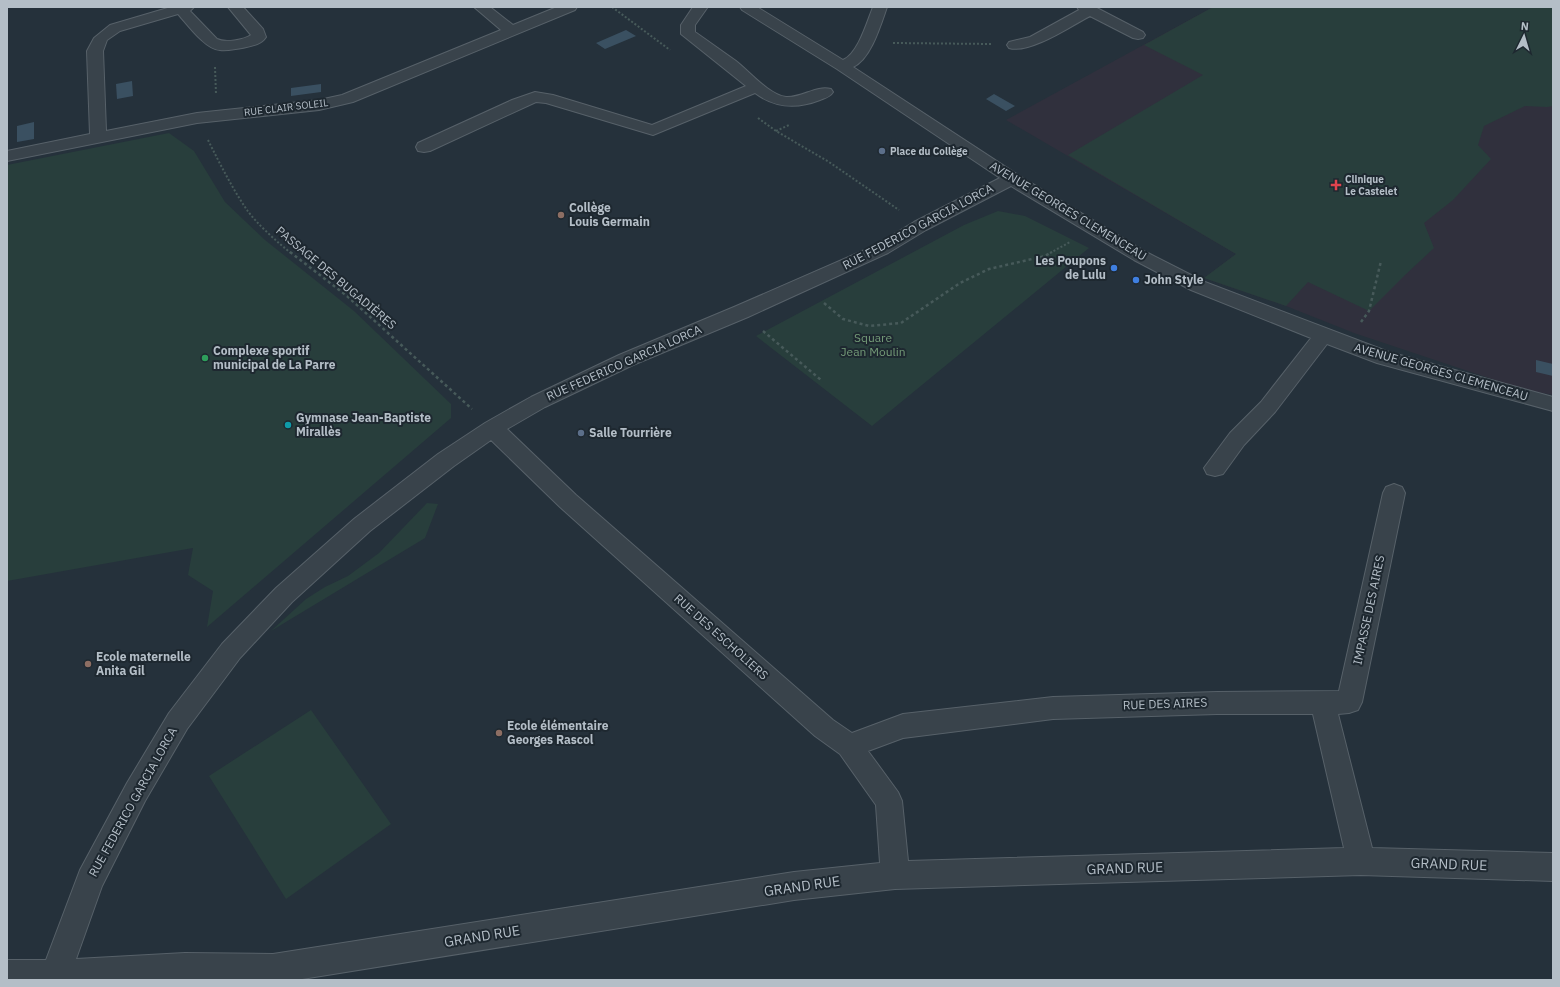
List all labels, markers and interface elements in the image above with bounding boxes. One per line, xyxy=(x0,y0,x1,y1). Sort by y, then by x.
north arrow xyxy=(1504,16,1544,56)
text: N xyxy=(1520,19,1529,33)
street label: RUE CLAIR SOLEIL xyxy=(243,96,329,119)
place label: Place du Collège xyxy=(890,145,968,158)
marker: Place du Collège xyxy=(877,146,887,156)
street label: AVENUE GEORGES CLEMENCEAU xyxy=(987,158,1149,263)
place label: Clinique Le Castelet xyxy=(1345,173,1397,198)
marker: Clinique Le Castelet xyxy=(1330,179,1342,191)
street label: RUE FEDERICO GARCIA LORCA xyxy=(840,180,996,273)
place label: Collège Louis Germain xyxy=(569,200,650,229)
marker: Collège Louis Germain xyxy=(556,210,566,220)
street label: PASSAGE DES BUGADIÈRES xyxy=(273,223,399,332)
place label: Les Poupons de Lulu xyxy=(1035,253,1106,282)
marker: Les Poupons de Lulu xyxy=(1109,263,1119,273)
place label: John Style xyxy=(1144,272,1204,287)
marker: John Style xyxy=(1131,275,1141,285)
street label: RUE FEDERICO GARCIA LORCA xyxy=(544,321,704,404)
park label: Square Jean Moulin xyxy=(840,330,906,359)
street label: AVENUE GEORGES CLEMENCEAU xyxy=(1352,339,1530,404)
place label: Complexe sportif municipal de La Parre xyxy=(213,343,336,372)
marker: Complexe sportif municipal de La Parre xyxy=(200,353,210,363)
place label: Gymnase Jean-Baptiste Mirallès xyxy=(296,410,431,439)
marker: Gymnase Jean-Baptiste Mirallès xyxy=(283,420,293,430)
place label: Salle Tourrière xyxy=(589,425,672,440)
marker: Salle Tourrière xyxy=(576,428,586,438)
street label: IMPASSE DES AIRES xyxy=(1350,554,1387,666)
street label: RUE DES ESCHOLIERS xyxy=(671,590,771,683)
place label: Ecole maternelle Anita Gil xyxy=(96,649,191,678)
marker: Ecole maternelle Anita Gil xyxy=(83,659,93,669)
street label: RUE DES AIRES xyxy=(1122,695,1207,712)
place label: Ecole élémentaire Georges Rascol xyxy=(507,718,609,747)
street label: RUE FEDERICO GARCIA LORCA xyxy=(85,724,180,879)
marker: Ecole élémentaire Georges Rascol xyxy=(494,728,504,738)
street label: GRAND RUE xyxy=(1410,854,1488,874)
street label: GRAND RUE xyxy=(1086,858,1164,878)
street label: GRAND RUE xyxy=(763,872,841,900)
street label: GRAND RUE xyxy=(443,921,521,951)

